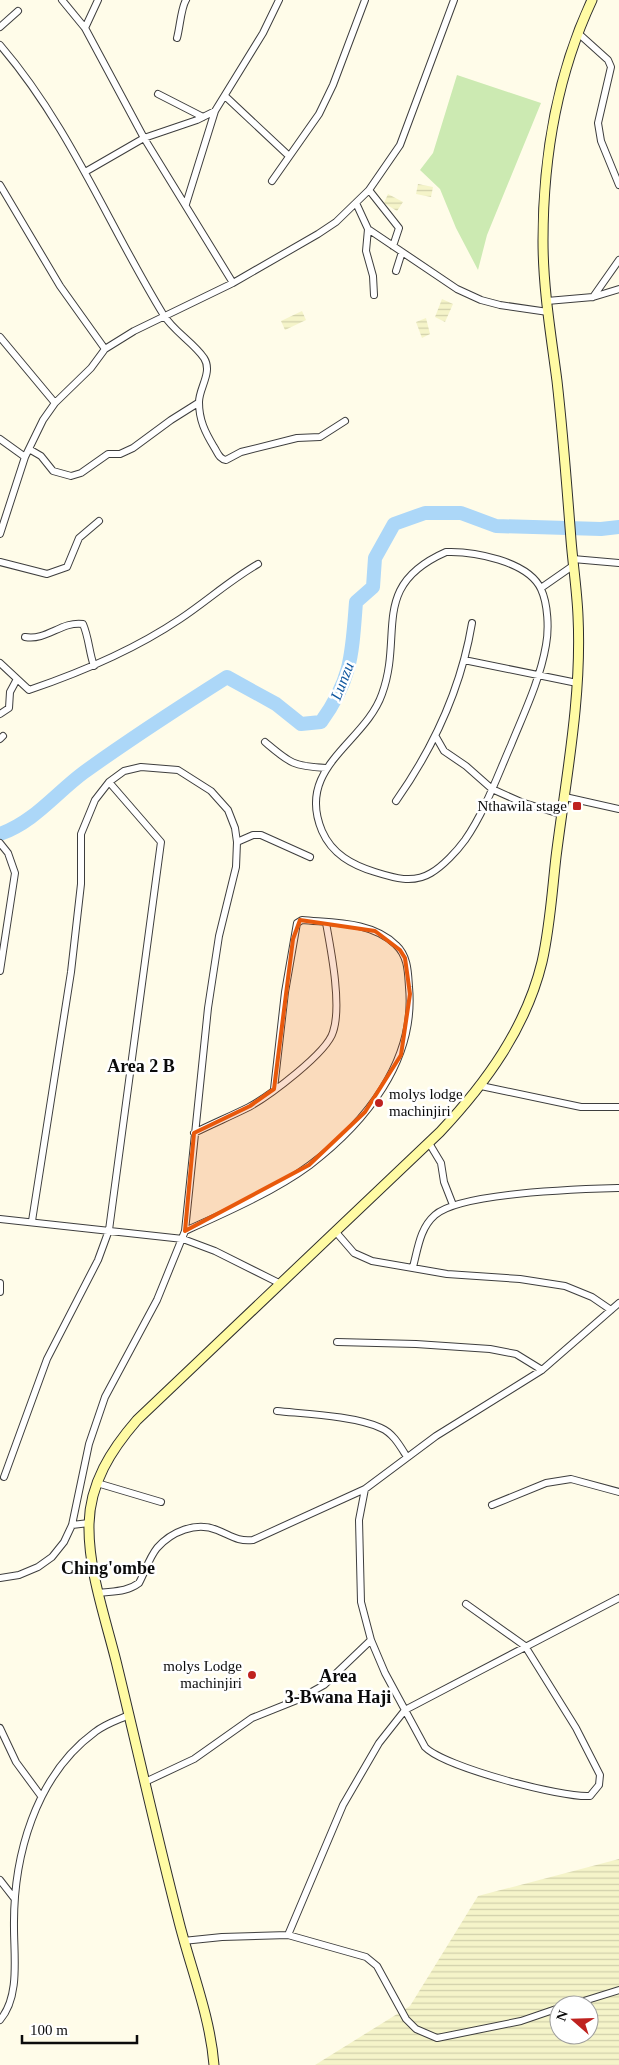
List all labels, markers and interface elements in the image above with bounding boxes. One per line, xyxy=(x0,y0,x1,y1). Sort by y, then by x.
water label: Lunzu xyxy=(327,660,357,703)
place label: Nthawila stage xyxy=(477,798,567,814)
marker: Nthawila stage xyxy=(571,800,583,812)
district label: Area 2 B xyxy=(107,1056,175,1076)
place label: molys lodge machinjiri xyxy=(389,1086,463,1119)
marker: molys lodge machinjiri xyxy=(373,1097,385,1109)
district label: Ching'ombe xyxy=(61,1558,155,1578)
place label: molys Lodge machinjiri xyxy=(163,1658,242,1691)
district label: Area 3-Bwana Haji xyxy=(285,1666,391,1707)
marker: molys Lodge machinjiri xyxy=(246,1669,258,1681)
north arrow xyxy=(549,1995,599,2045)
text: N xyxy=(553,2008,571,2023)
scale bar xyxy=(22,2012,138,2044)
text: 100 m xyxy=(30,2022,68,2038)

